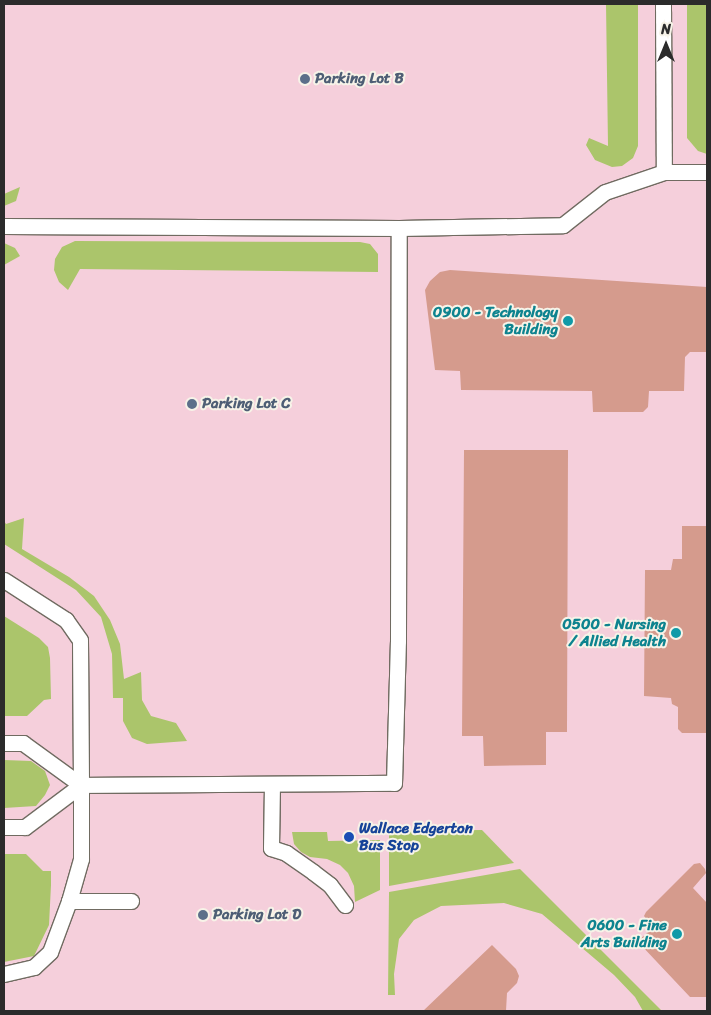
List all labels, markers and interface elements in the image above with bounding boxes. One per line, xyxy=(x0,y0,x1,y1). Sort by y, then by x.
text: N xyxy=(661,17,671,42)
north arrow xyxy=(641,20,691,70)
place label: Parking Lot B xyxy=(315,70,404,88)
marker: Parking Lot B xyxy=(299,73,311,85)
place label: 0900 - Technology Building xyxy=(433,303,558,338)
marker: 0900 - Technology Building xyxy=(562,315,574,327)
place label: Parking Lot C xyxy=(202,395,291,413)
marker: Parking Lot C xyxy=(186,398,198,410)
place label: 0500 - Nursing / Allied Health xyxy=(562,615,666,650)
marker: 0500 - Nursing / Allied Health xyxy=(670,627,682,639)
place label: Wallace Edgerton Bus Stop xyxy=(359,819,473,854)
marker: Wallace Edgerton Bus Stop xyxy=(343,831,355,843)
place label: Parking Lot D xyxy=(213,906,301,924)
marker: Parking Lot D xyxy=(197,909,209,921)
place label: 0600 - Fine Arts Building xyxy=(581,916,667,951)
marker: 0600 - Fine Arts Building xyxy=(671,928,683,940)

